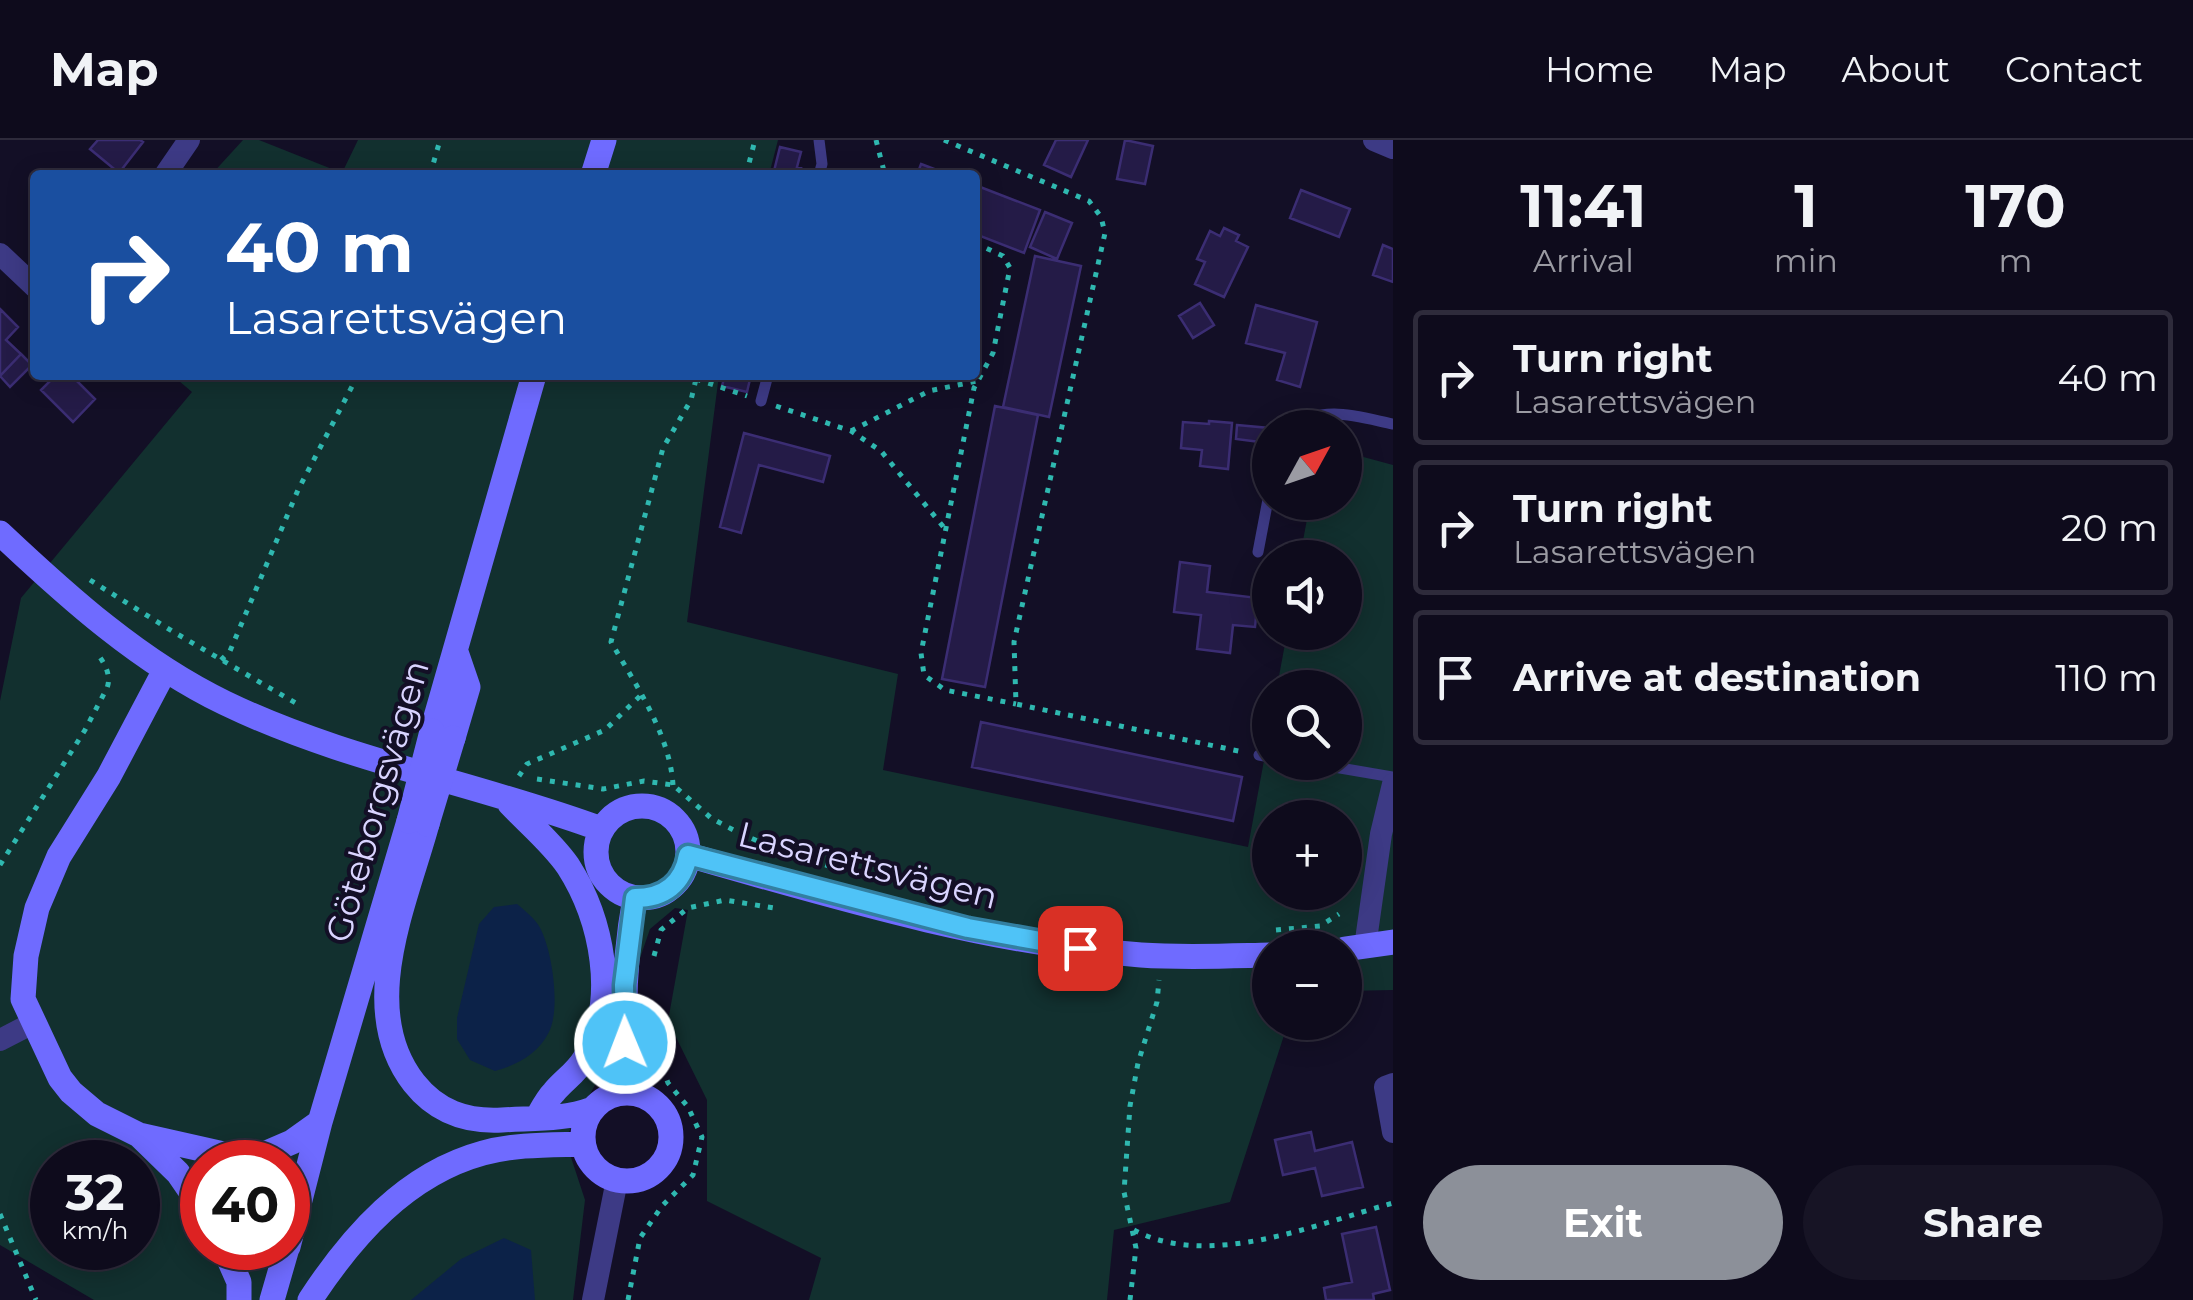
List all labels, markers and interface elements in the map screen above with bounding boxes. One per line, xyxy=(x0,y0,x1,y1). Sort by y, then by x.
text: Map xyxy=(50,40,159,98)
text: Home xyxy=(1545,48,1654,91)
text: Map xyxy=(1709,48,1787,91)
text: About xyxy=(1842,48,1950,91)
text: Contact xyxy=(2005,48,2143,91)
text: 11:41 xyxy=(1520,169,1646,242)
text: 1 xyxy=(1794,169,1818,242)
text: 170 xyxy=(1965,169,2066,242)
text: 40 m xyxy=(225,204,414,290)
icon: right xyxy=(60,210,190,340)
text: Arrival xyxy=(1533,241,1634,280)
text: min xyxy=(1774,241,1838,280)
text: m xyxy=(1999,241,2032,280)
text: Lasarettsvägen xyxy=(225,290,567,345)
text: Turn right xyxy=(1513,335,1712,382)
icon: right xyxy=(1428,350,1483,405)
text: 40 m xyxy=(2057,354,2158,401)
text: Lasarettsvägen xyxy=(1513,382,1756,421)
north arrow xyxy=(1252,410,1362,520)
map controls xyxy=(1252,410,1362,1040)
text: Turn right xyxy=(1513,485,1712,532)
icon: right xyxy=(1428,500,1483,555)
text: 20 m xyxy=(2061,504,2158,551)
text: Lasarettsvägen xyxy=(1513,532,1756,571)
button: sound xyxy=(1252,540,1362,650)
icon: arrive xyxy=(1428,650,1483,705)
text: Arrive at destination xyxy=(1513,654,1921,701)
text: 110 m xyxy=(2055,654,2158,701)
street label: Göteborgsvägen xyxy=(316,655,438,947)
button: search xyxy=(1252,670,1362,780)
button: + xyxy=(1252,800,1362,910)
street label: Lasarettsvägen xyxy=(734,812,1002,918)
pin xyxy=(1038,906,1123,991)
icon: arrive xyxy=(1053,921,1108,976)
button: − xyxy=(1252,930,1362,1040)
position arrow xyxy=(573,991,677,1095)
speed limit sign: 40 xyxy=(180,1140,310,1270)
text: 32 xyxy=(66,1162,124,1223)
button: Exit xyxy=(1423,1165,1783,1280)
button: Share xyxy=(1803,1165,2163,1280)
text: km/h xyxy=(62,1215,128,1245)

